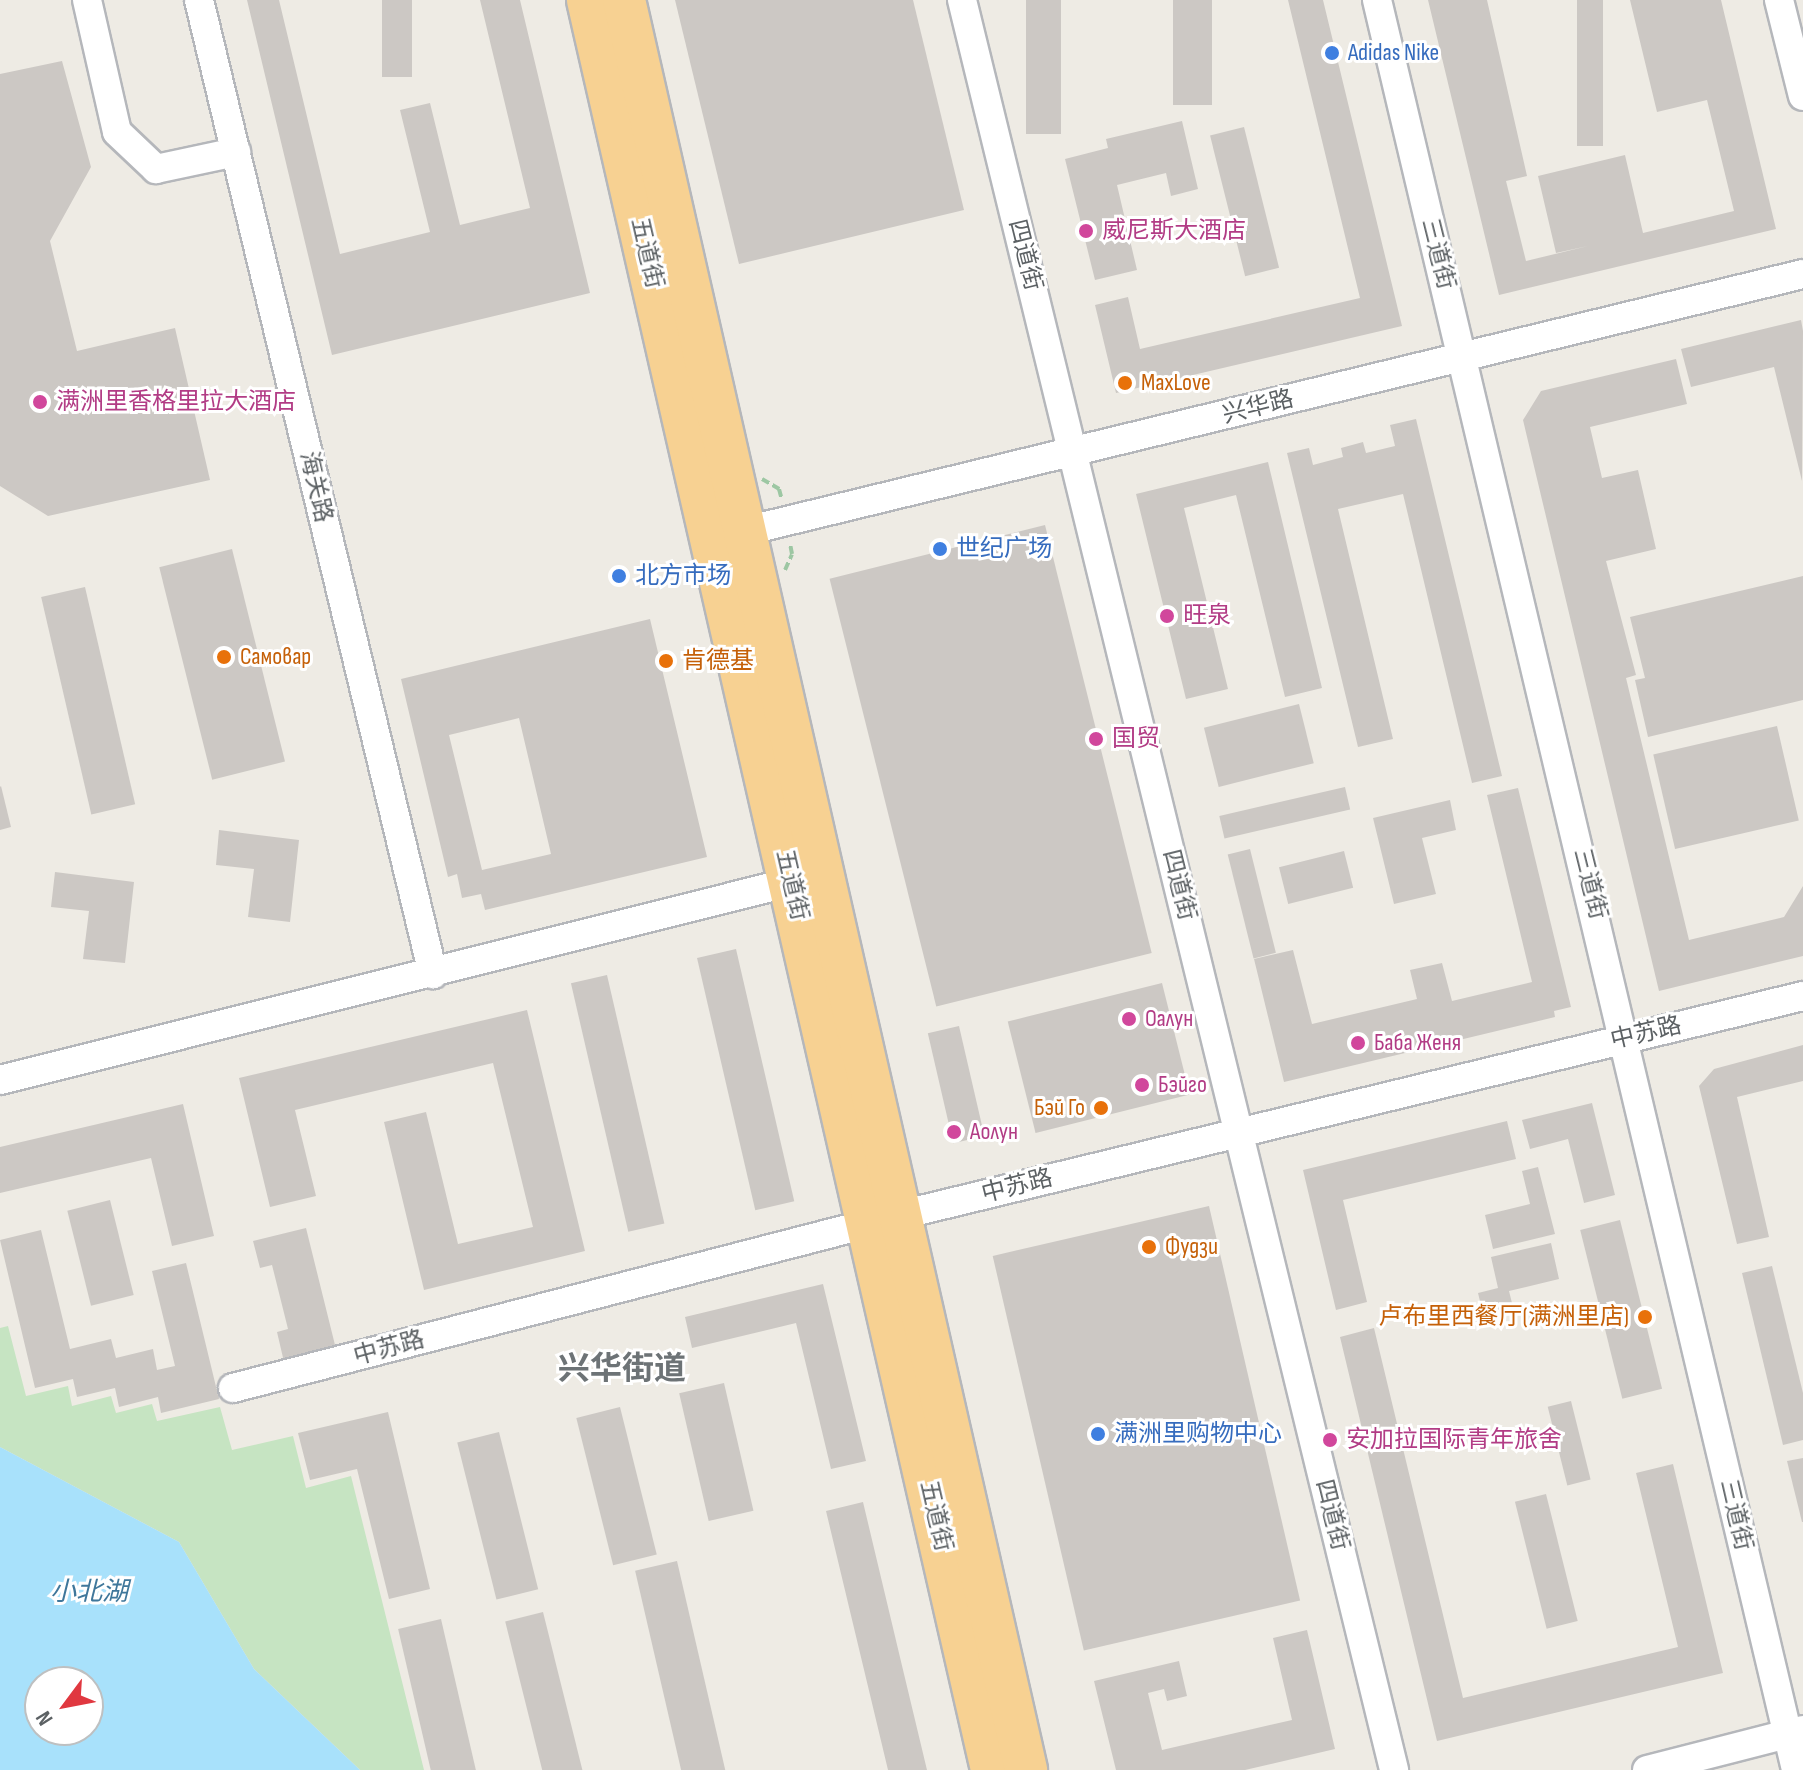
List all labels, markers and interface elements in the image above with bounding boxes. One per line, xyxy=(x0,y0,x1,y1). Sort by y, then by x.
place label: Adidas Nike xyxy=(1348,39,1439,67)
marker: Adidas Nike xyxy=(1323,44,1341,62)
street label: 五道街 xyxy=(625,215,669,291)
street label: 三道街 xyxy=(1415,216,1461,292)
street label: 四道街 xyxy=(1002,217,1048,293)
place label: 威尼斯大酒店 xyxy=(1102,217,1246,245)
marker: 威尼斯大酒店 xyxy=(1077,222,1095,240)
place label: MaxLove xyxy=(1141,369,1211,397)
marker: MaxLove xyxy=(1116,374,1134,392)
street label: 兴华路 xyxy=(1220,384,1296,430)
place label: 满洲里香格里拉大酒店 xyxy=(56,388,296,416)
marker: 满洲里香格里拉大酒店 xyxy=(31,393,49,411)
street label: 海关路 xyxy=(294,449,338,525)
place label: 世纪广场 xyxy=(956,535,1052,563)
marker: 世纪广场 xyxy=(931,540,949,558)
place label: 北方市场 xyxy=(635,562,731,590)
marker: 北方市场 xyxy=(610,567,628,585)
place label: 旺泉 xyxy=(1183,602,1231,630)
marker: 旺泉 xyxy=(1158,607,1176,625)
place label: Самовар xyxy=(240,643,311,671)
place label: 肯德基 xyxy=(682,647,754,675)
marker: Самовар xyxy=(215,648,233,666)
marker: 肯德基 xyxy=(657,652,675,670)
place label: 国贸 xyxy=(1112,725,1160,753)
marker: 国贸 xyxy=(1087,730,1105,748)
street label: 三道街 xyxy=(1567,846,1613,922)
street label: 五道街 xyxy=(770,847,814,923)
street label: 四道街 xyxy=(1156,847,1202,923)
place label: Оалун xyxy=(1145,1005,1193,1033)
marker: Оалун xyxy=(1120,1010,1138,1028)
street label: 中苏路 xyxy=(1608,1011,1684,1055)
place label: Баба Женя xyxy=(1374,1029,1461,1057)
marker: Баба Женя xyxy=(1349,1034,1367,1052)
place label: Бэйго xyxy=(1158,1071,1207,1099)
marker: Бэйго xyxy=(1133,1076,1151,1094)
place label: Бэй Го xyxy=(1034,1094,1085,1122)
marker: Бэй Го xyxy=(1092,1099,1110,1117)
place label: Аолун xyxy=(970,1118,1018,1146)
marker: Аолун xyxy=(945,1123,963,1141)
street label: 中苏路 xyxy=(979,1163,1055,1209)
place label: Фудзи xyxy=(1165,1233,1218,1261)
marker: Фудзи xyxy=(1140,1238,1158,1256)
place label: 卢布里西餐厅(满洲里店) xyxy=(1379,1303,1629,1331)
marker: 卢布里西餐厅(满洲里店) xyxy=(1636,1308,1654,1326)
street label: 中苏路 xyxy=(350,1325,428,1371)
district label: 兴华街道 xyxy=(558,1351,686,1389)
place label: 满洲里购物中心 xyxy=(1114,1420,1282,1448)
marker: 满洲里购物中心 xyxy=(1089,1425,1107,1443)
place label: 安加拉国际青年旅舍 xyxy=(1346,1426,1562,1454)
marker: 安加拉国际青年旅舍 xyxy=(1321,1431,1339,1449)
street label: 四道街 xyxy=(1309,1477,1355,1553)
street label: 三道街 xyxy=(1714,1477,1758,1553)
street label: 五道街 xyxy=(914,1478,958,1554)
water label: 小北湖 xyxy=(50,1577,128,1609)
north arrow xyxy=(24,1666,104,1746)
text: N xyxy=(30,1706,59,1730)

